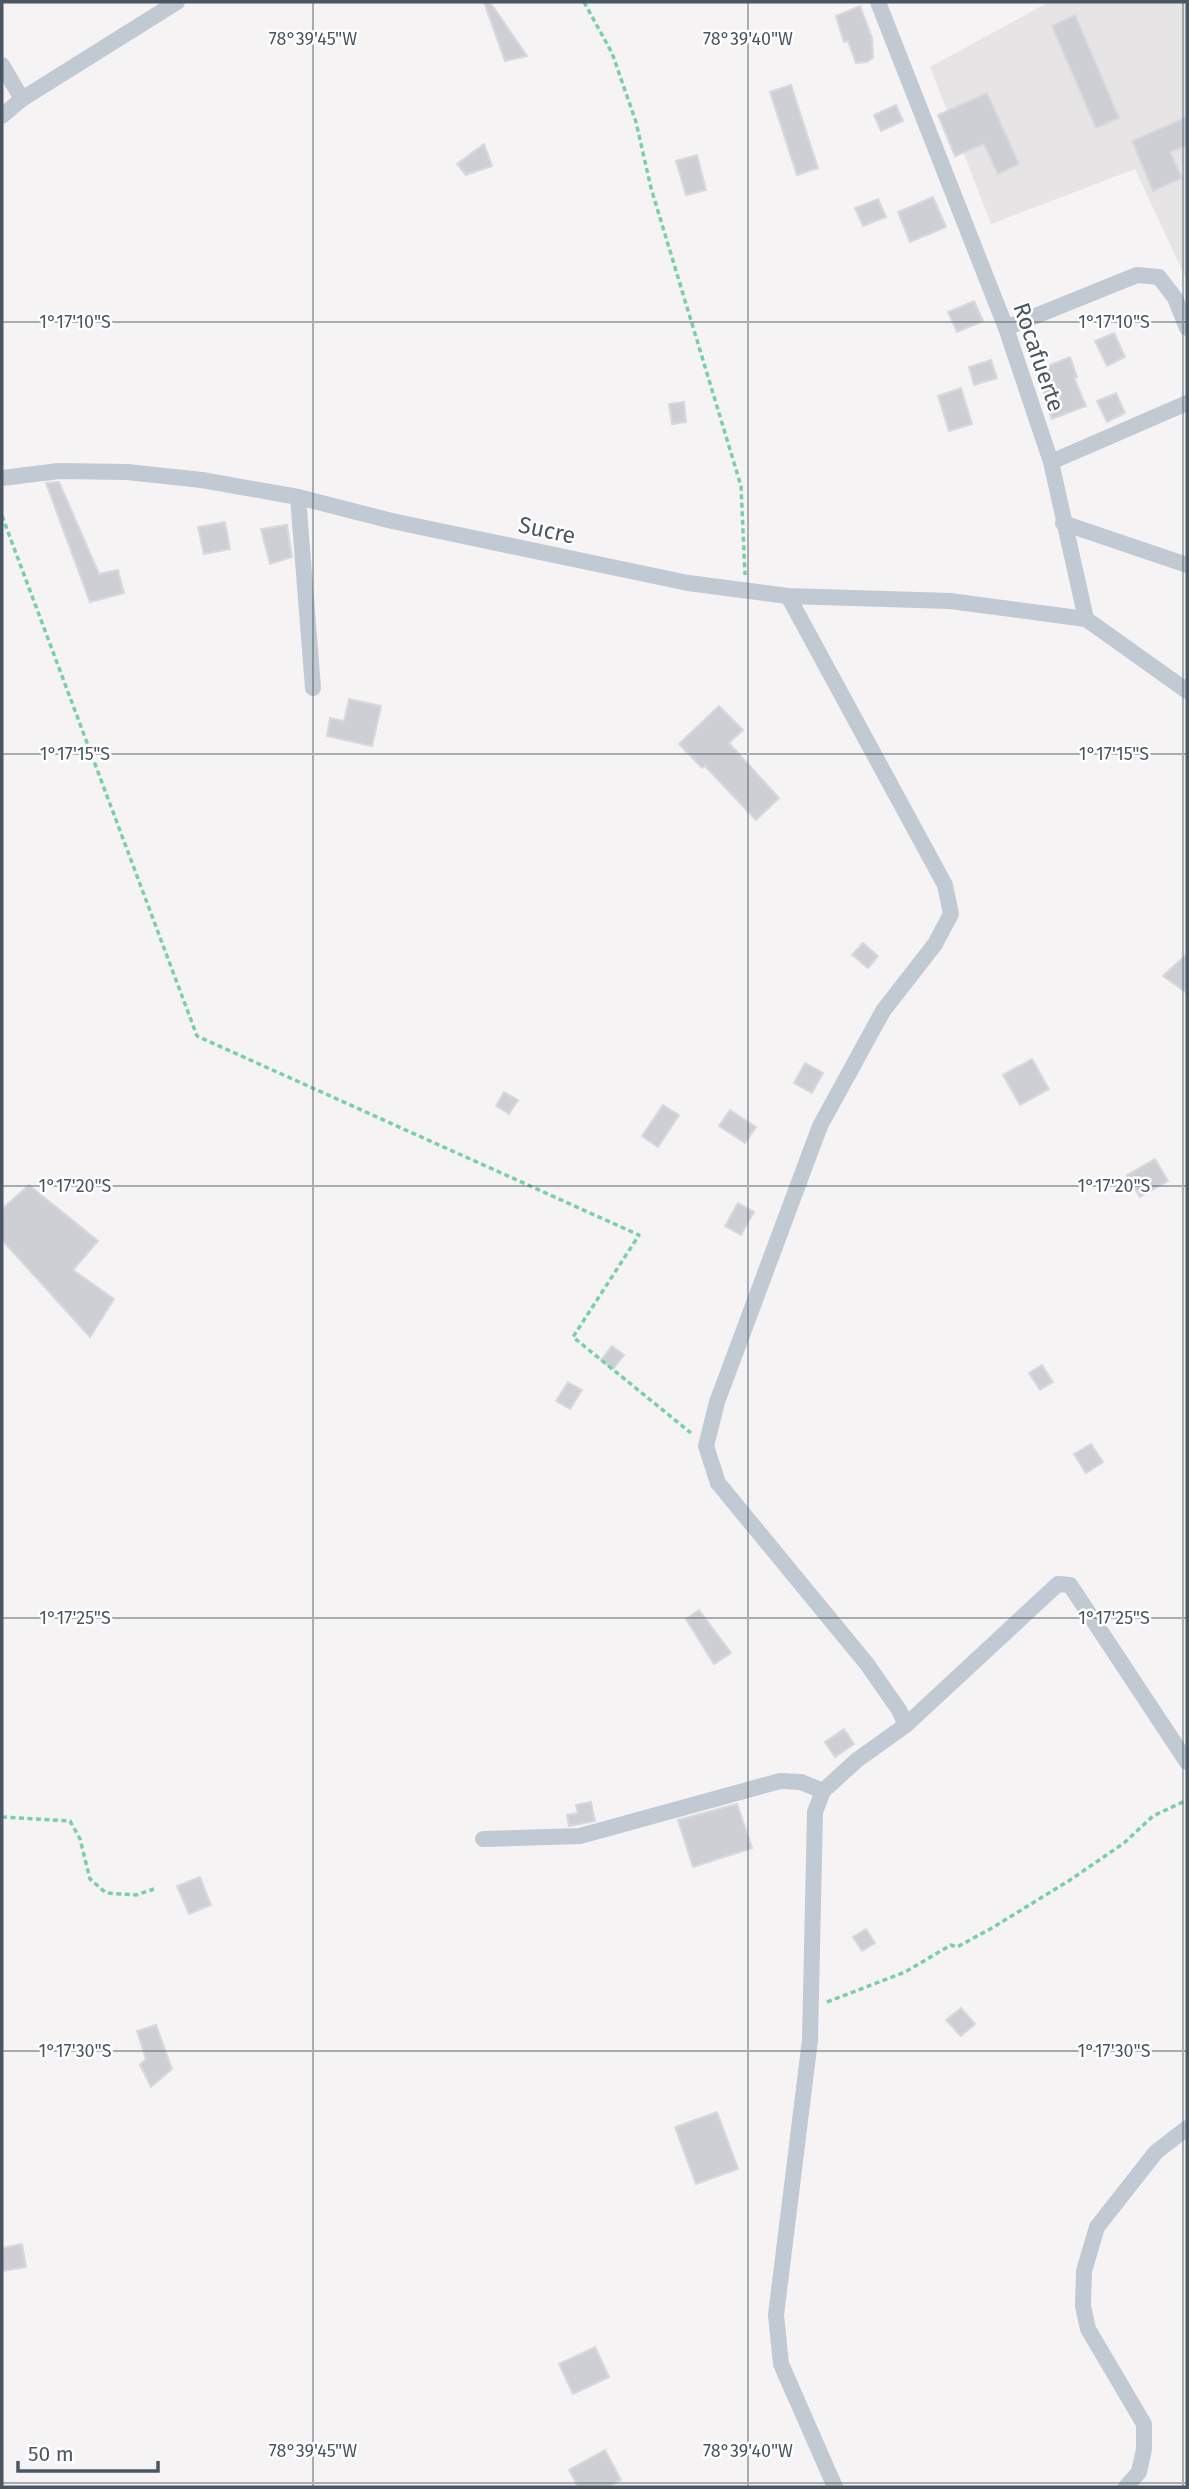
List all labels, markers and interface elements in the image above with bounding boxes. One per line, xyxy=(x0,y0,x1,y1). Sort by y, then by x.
text: 78°39'45"W xyxy=(269,28,357,50)
text: 78°39'40"W xyxy=(703,28,793,50)
street label: Rocafuerte xyxy=(1007,299,1071,415)
text: 1°17'10"S xyxy=(39,311,111,333)
text: 1°17'10"S xyxy=(1078,311,1150,333)
street label: Sucre xyxy=(516,510,578,550)
text: 1°17'15"S xyxy=(40,743,110,765)
text: 1°17'15"S xyxy=(1079,743,1149,765)
text: 1°17'20"S xyxy=(39,1175,112,1197)
text: 1°17'20"S xyxy=(1078,1175,1151,1197)
text: 1°17'25"S xyxy=(39,1607,111,1629)
text: 1°17'25"S xyxy=(1078,1607,1150,1629)
text: 1°17'30"S xyxy=(39,2040,112,2062)
text: 1°17'30"S xyxy=(1078,2040,1151,2062)
scale bar xyxy=(18,2430,158,2474)
text: 78°39'45"W xyxy=(269,2440,357,2462)
text: 78°39'40"W xyxy=(703,2440,793,2462)
text: 50 m xyxy=(28,2441,74,2467)

